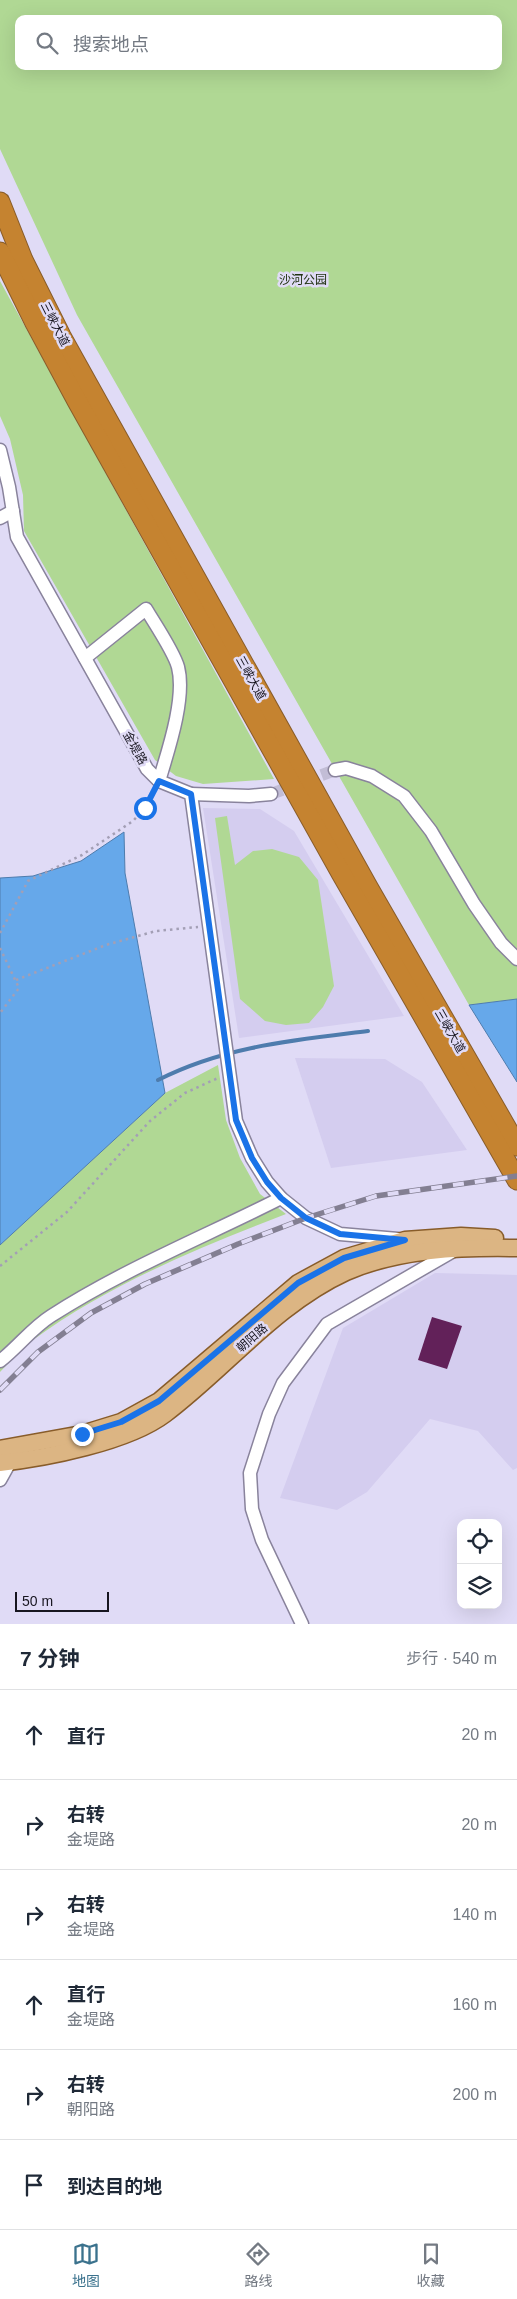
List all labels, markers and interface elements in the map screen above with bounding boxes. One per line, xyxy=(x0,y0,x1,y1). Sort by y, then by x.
search box xyxy=(15,15,502,70)
icon: search xyxy=(33,29,61,57)
text: 搜索地点 xyxy=(73,34,149,55)
park label: 沙河公园 xyxy=(279,273,327,287)
street label: 三峡大道 xyxy=(38,299,72,349)
street label: 三峡大道 xyxy=(233,654,269,702)
street label: 金堤路 xyxy=(120,729,150,767)
route start xyxy=(134,797,157,820)
street label: 三峡大道 xyxy=(432,1007,468,1055)
street label: 朝阳路 xyxy=(234,1321,270,1355)
route end xyxy=(71,1423,94,1446)
map controls xyxy=(457,1519,502,1609)
button: locate xyxy=(457,1519,502,1564)
button: layers xyxy=(457,1564,502,1609)
scale bar xyxy=(15,1589,109,1612)
text: 50 m xyxy=(22,1593,53,1609)
text: 7 分钟 xyxy=(20,1647,80,1670)
text: 步行 · 540 m xyxy=(406,1650,497,1667)
icon: ahead xyxy=(20,1721,48,1749)
text: 直行 xyxy=(67,1726,105,1747)
text: 20 m xyxy=(461,1726,497,1743)
text: 右转 xyxy=(67,1804,105,1825)
icon: right xyxy=(20,1811,48,1839)
text: 20 m xyxy=(461,1816,497,1833)
text: 金堤路 xyxy=(67,1831,115,1848)
text: 右转 xyxy=(67,1894,105,1915)
icon: right xyxy=(20,1901,48,1929)
text: 140 m xyxy=(453,1906,497,1923)
text: 金堤路 xyxy=(67,1921,115,1938)
text: 直行 xyxy=(67,1984,105,2005)
icon: ahead xyxy=(20,1991,48,2019)
text: 160 m xyxy=(453,1996,497,2013)
text: 金堤路 xyxy=(67,2011,115,2028)
text: 右转 xyxy=(67,2074,105,2095)
icon: right xyxy=(20,2081,48,2109)
text: 200 m xyxy=(453,2086,497,2103)
text: 朝阳路 xyxy=(67,2101,115,2118)
icon: arrive xyxy=(20,2171,48,2199)
text: 到达目的地 xyxy=(67,2176,162,2197)
tab: 地图 xyxy=(72,2240,100,2290)
tab: 路线 xyxy=(244,2240,272,2290)
tab: 收藏 xyxy=(417,2240,445,2290)

